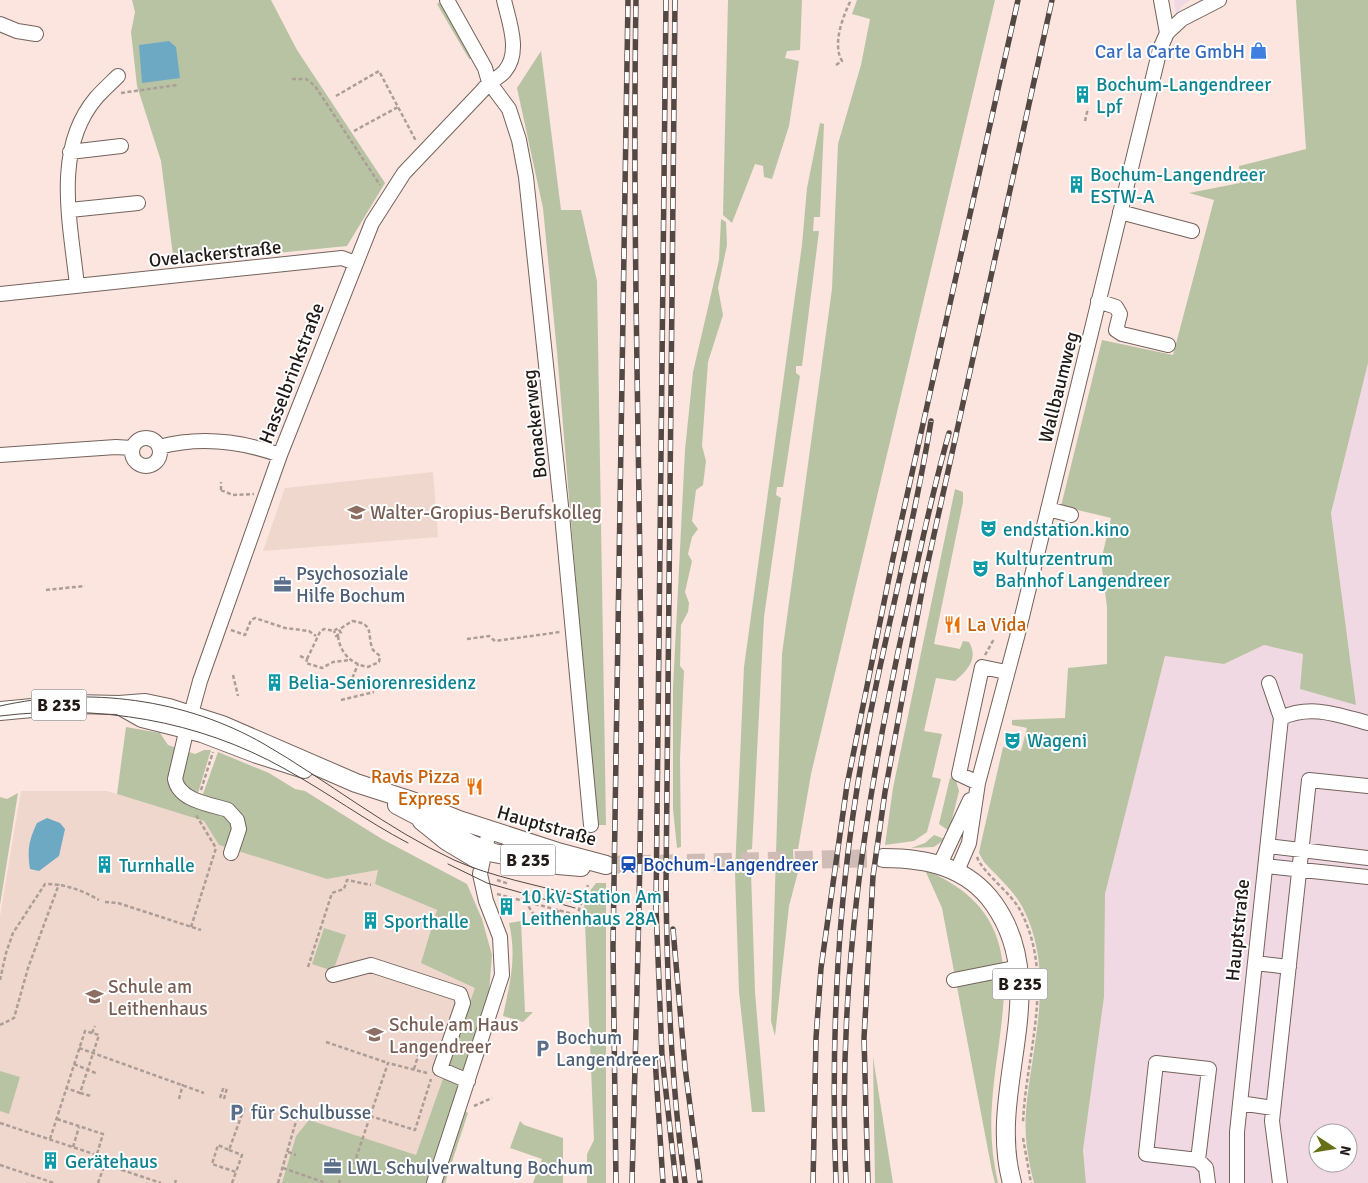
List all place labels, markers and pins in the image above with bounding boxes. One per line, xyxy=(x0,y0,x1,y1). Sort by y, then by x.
place label: Car la Carte GmbH xyxy=(1095,40,1245,64)
shop icon: Car la Carte GmbH xyxy=(1249,41,1269,61)
place label: Bochum-Langendreer Lpf xyxy=(1096,73,1271,119)
building icon: Bochum-Langendreer Lpf xyxy=(1072,85,1092,105)
place label: Bochum-Langendreer ESTW-A xyxy=(1090,163,1265,209)
building icon: Bochum-Langendreer ESTW-A xyxy=(1066,175,1086,195)
place label: Walter-Gropius-Berufskolleg xyxy=(370,501,602,525)
school or university icon: Walter-Gropius-Berufskolleg xyxy=(346,502,366,522)
place label: endstation.kino xyxy=(1003,518,1129,542)
theatre icon: endstation.kino xyxy=(979,519,999,539)
place label: Kulturzentrum Bahnhof Langendreer xyxy=(995,547,1170,593)
theatre icon: Kulturzentrum Bahnhof Langendreer xyxy=(971,559,991,579)
place label: Psychosoziale Hilfe Bochum xyxy=(296,562,409,608)
office icon: Psychosoziale Hilfe Bochum xyxy=(272,574,292,594)
place label: La Vida xyxy=(967,613,1026,637)
restaurant icon: La Vida xyxy=(943,614,963,634)
place label: Belia-Seniorenresidenz xyxy=(288,671,476,695)
building icon: Belia-Seniorenresidenz xyxy=(264,672,284,692)
place label: Wageni xyxy=(1027,729,1087,753)
theatre icon: Wageni xyxy=(1003,730,1023,750)
place label: Ravis Pizza Express xyxy=(371,765,460,811)
restaurant icon: Ravis Pizza Express xyxy=(464,777,484,797)
place label: Bochum-Langendreer xyxy=(643,853,818,877)
place label: Turnhalle xyxy=(119,854,195,878)
station icon: Bochum-Langendreer xyxy=(619,854,639,874)
building icon: Turnhalle xyxy=(95,855,115,875)
place label: 10 kV-Station Am Leithenhaus 28A xyxy=(521,885,662,931)
building icon: 10 kV-Station Am Leithenhaus 28A xyxy=(497,897,517,917)
place label: Sporthalle xyxy=(384,910,469,934)
building icon: Sporthalle xyxy=(360,911,380,931)
place label: Schule am Leithenhaus xyxy=(108,975,208,1021)
school or university icon: Schule am Leithenhaus xyxy=(84,987,104,1007)
place label: Schule am Haus Langendreer xyxy=(389,1013,518,1059)
school or university icon: Schule am Haus Langendreer xyxy=(365,1025,385,1045)
place label: Bochum Langendreer xyxy=(556,1026,658,1072)
parking icon: Bochum Langendreer xyxy=(532,1038,552,1058)
place label: für Schulbusse xyxy=(251,1101,371,1125)
parking icon: für Schulbusse xyxy=(227,1102,247,1122)
place label: Gerätehaus xyxy=(65,1150,158,1174)
building icon: Gerätehaus xyxy=(41,1151,61,1171)
place label: LWL Schulverwaltung Bochum xyxy=(347,1156,593,1180)
office icon: LWL Schulverwaltung Bochum xyxy=(323,1157,343,1177)

